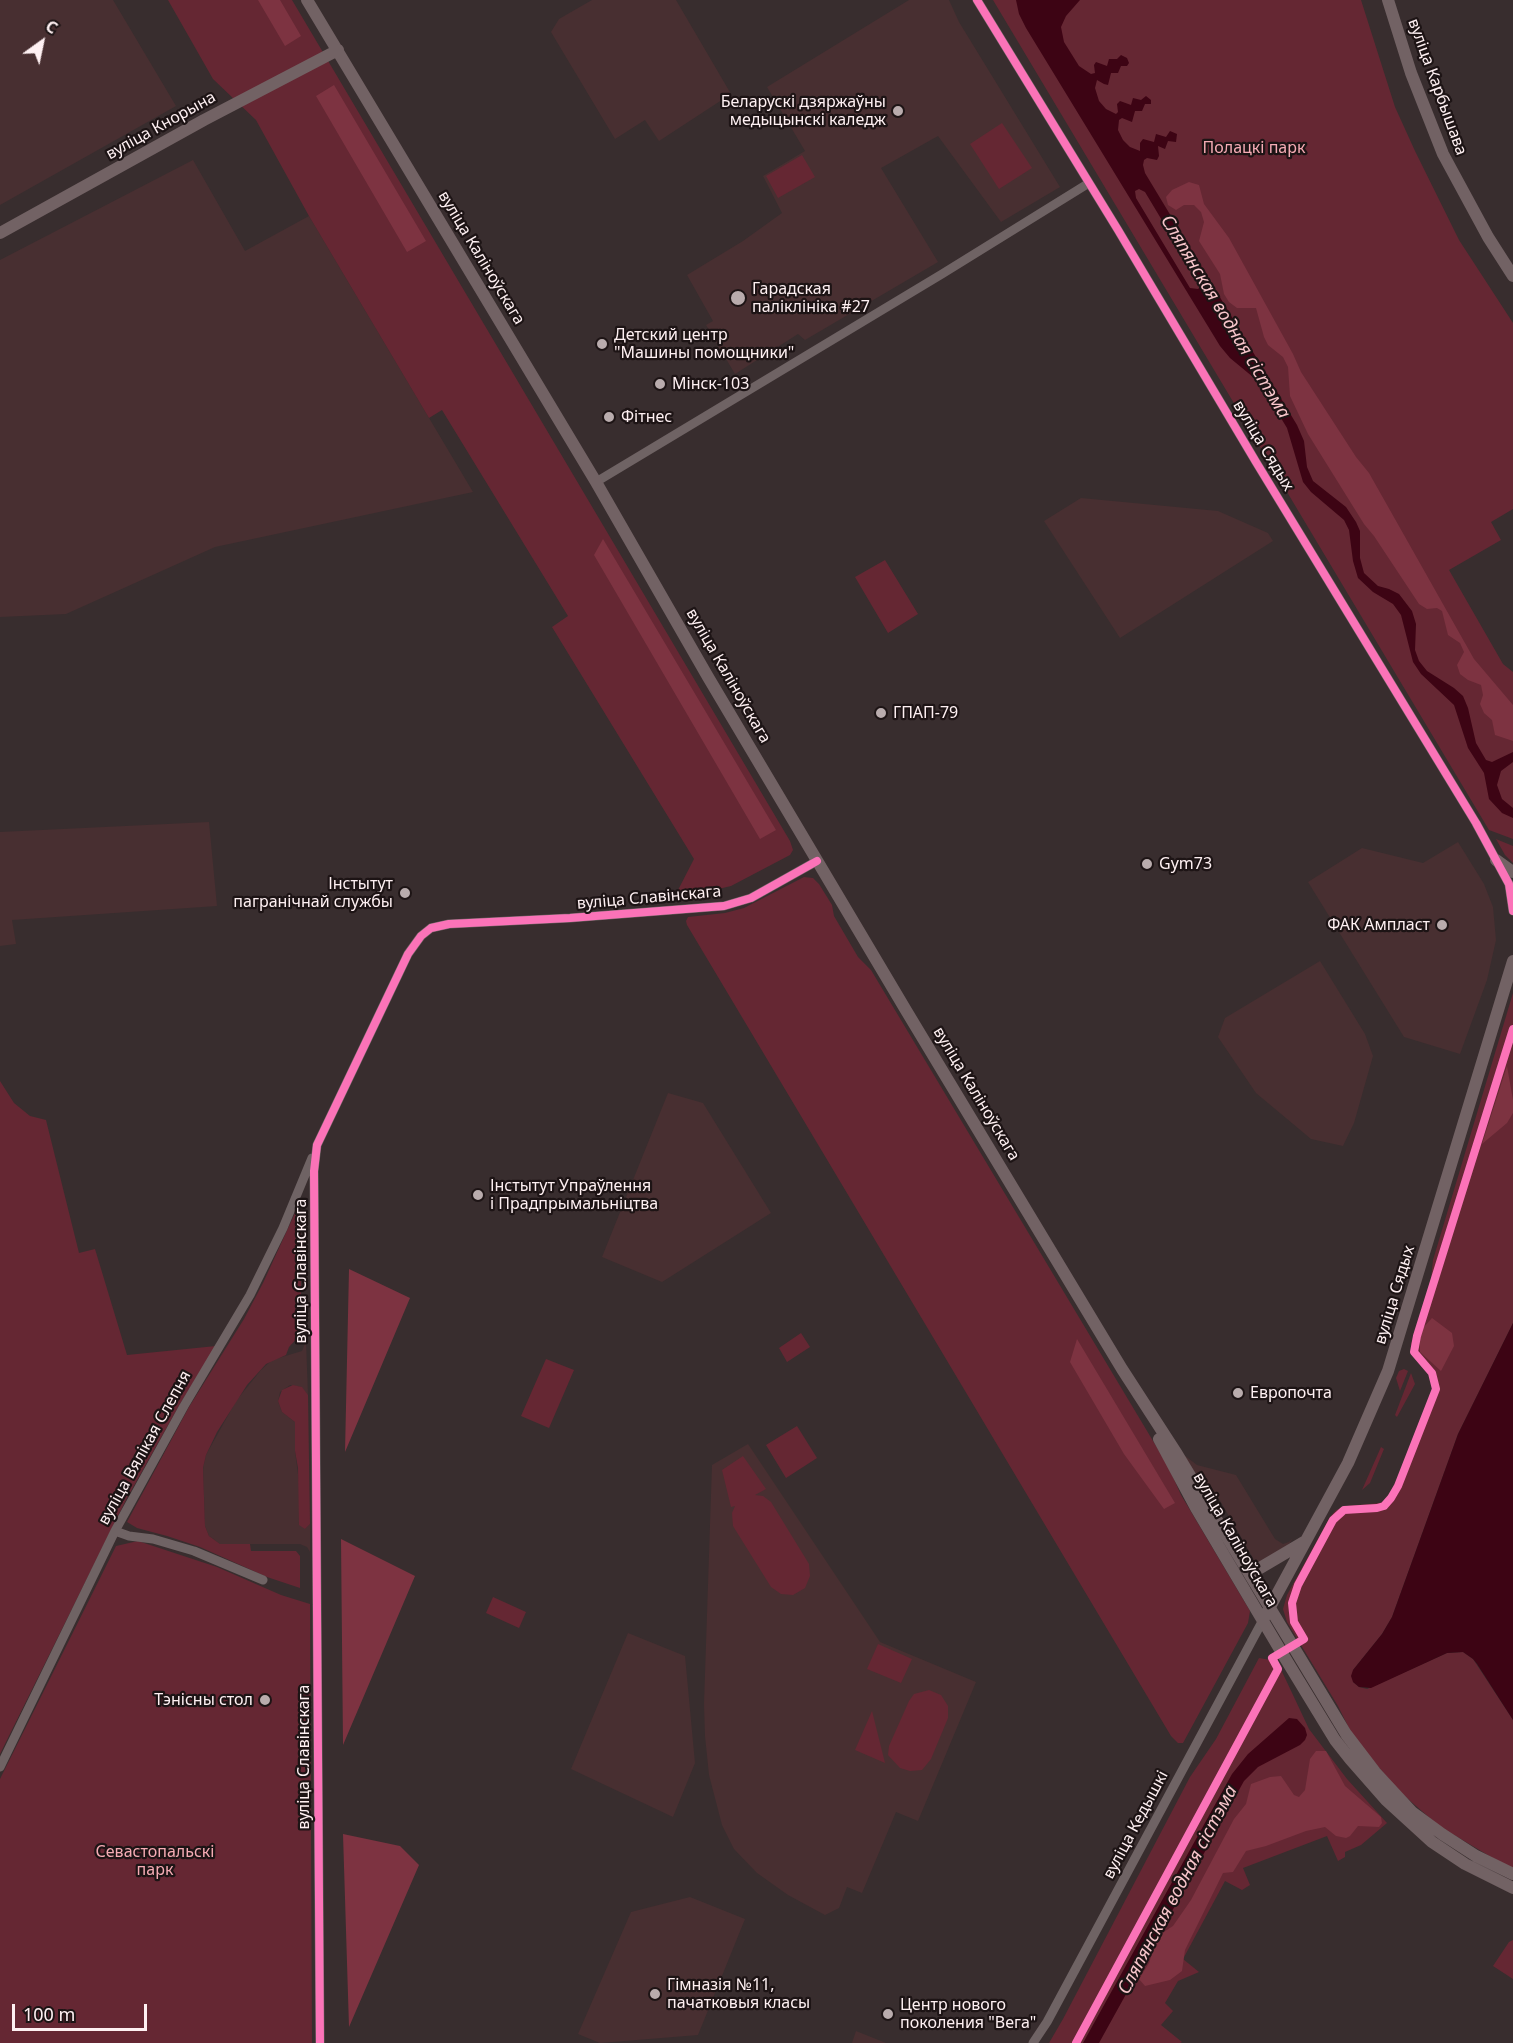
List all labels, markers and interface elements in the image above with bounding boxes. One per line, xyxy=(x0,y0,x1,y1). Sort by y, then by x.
north arrow xyxy=(12,12,72,72)
text: С xyxy=(41,15,62,39)
street label: вуліца Карбышава xyxy=(1403,16,1471,158)
street label: вуліца Кнорына xyxy=(103,88,219,164)
place label: Беларускі дзяржаўны медыцынскі каледж xyxy=(721,92,886,130)
marker: Беларускі дзяржаўны медыцынскі каледж xyxy=(891,104,905,118)
park label: Полацкі парк xyxy=(1203,138,1305,158)
street label: вуліца Каліноўскага xyxy=(434,188,528,328)
water label: Сляпянская водная сістэма xyxy=(1156,211,1294,423)
place label: Гарадская паліклініка #27 xyxy=(752,279,870,317)
marker: Гарадская паліклініка #27 xyxy=(729,289,747,307)
place label: Детский центр "Машины помощники" xyxy=(614,325,794,363)
marker: Детский центр "Машины помощники" xyxy=(595,337,609,351)
place label: Мінск-103 xyxy=(672,374,749,394)
marker: Мінск-103 xyxy=(653,377,667,391)
street label: вуліца Сядых xyxy=(1228,397,1298,495)
place label: Фітнес xyxy=(621,407,672,427)
marker: Фітнес xyxy=(602,410,616,424)
street label: вуліца Каліноўскага xyxy=(682,605,774,747)
place label: ГПАП-79 xyxy=(893,703,958,723)
marker: ГПАП-79 xyxy=(874,706,888,720)
place label: Gym73 xyxy=(1159,854,1212,874)
marker: Gym73 xyxy=(1140,857,1154,871)
place label: Інстытут пагранічнай службы xyxy=(233,874,393,912)
street label: вуліца Славінскага xyxy=(576,882,722,914)
marker: Інстытут пагранічнай службы xyxy=(398,886,412,900)
place label: ФАК Ампласт xyxy=(1327,915,1430,935)
marker: ФАК Ампласт xyxy=(1435,918,1449,932)
street label: вуліца Каліноўскага xyxy=(929,1024,1023,1164)
place label: Інстытут Упраўлення і Прадпрымальніцтва xyxy=(490,1176,658,1214)
marker: Інстытут Упраўлення і Прадпрымальніцтва xyxy=(471,1188,485,1202)
street label: вуліца Славінскага xyxy=(291,1199,311,1343)
street label: вуліца Сядых xyxy=(1371,1243,1419,1347)
street label: вуліца Вялікая Слепня xyxy=(95,1368,195,1528)
place label: Европочта xyxy=(1250,1383,1332,1403)
marker: Европочта xyxy=(1231,1386,1245,1400)
street label: вуліца Каліноўскага xyxy=(1189,1469,1281,1611)
street label: вуліца Славінскага xyxy=(294,1685,314,1829)
place label: Тэнісны стол xyxy=(154,1690,253,1710)
marker: Тэнісны стол xyxy=(258,1693,272,1707)
street label: вуліца Кедышкі xyxy=(1099,1768,1173,1882)
water label: Сляпянская водная сістэма xyxy=(1114,1782,1242,1998)
park label: Севастопальскі парк xyxy=(96,1842,214,1880)
place label: Гімназія №11, пачатковыя класы xyxy=(667,1975,810,2013)
marker: Гімназія №11, пачатковыя класы xyxy=(648,1987,662,2001)
scale bar xyxy=(15,1992,150,2030)
place label: Центр нового поколения "Вега" xyxy=(900,1995,1036,2033)
text: 100 m xyxy=(23,2002,75,2026)
marker: Центр нового поколения "Вега" xyxy=(881,2007,895,2021)

